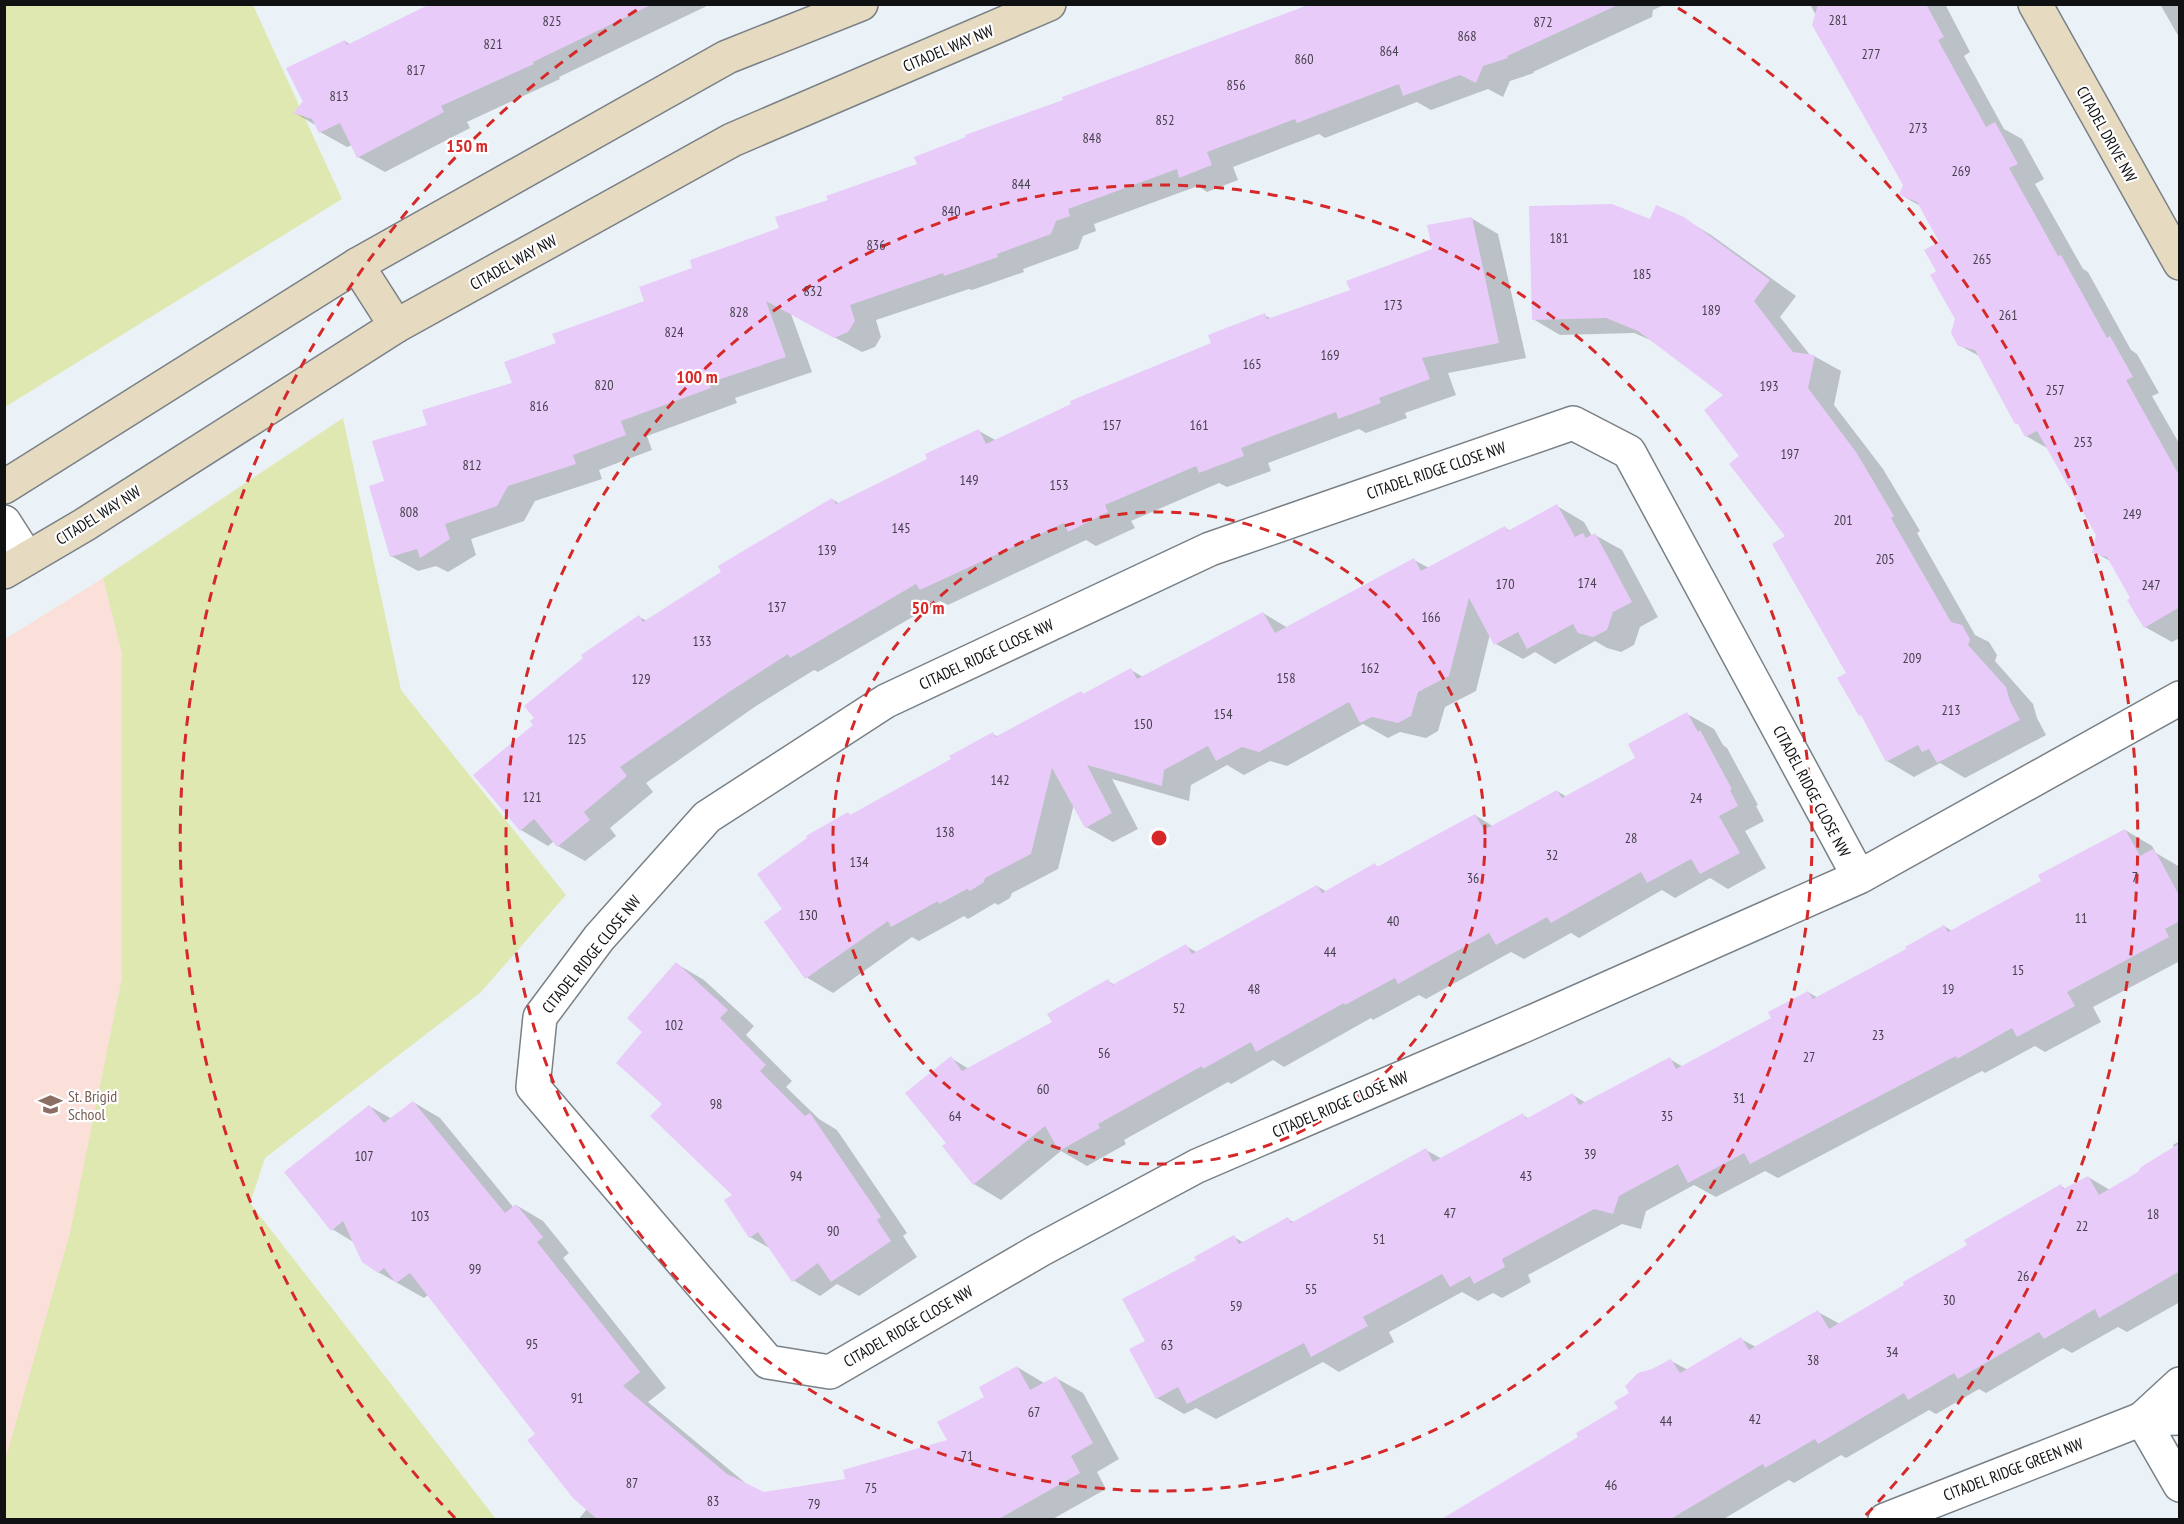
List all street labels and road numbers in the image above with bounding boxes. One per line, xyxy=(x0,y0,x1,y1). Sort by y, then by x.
street label: CITADEL WAY NW xyxy=(900,20,996,76)
street label: CITADEL DRIVE NW xyxy=(2072,83,2142,186)
street label: CITADEL WAY NW xyxy=(466,230,560,294)
street label: CITADEL RIDGE CLOSE NW xyxy=(1364,437,1508,503)
street label: CITADEL WAY NW xyxy=(52,481,144,549)
street label: CITADEL RIDGE CLOSE NW xyxy=(916,614,1057,694)
street label: CITADEL RIDGE CLOSE NW xyxy=(1769,722,1855,860)
street label: CITADEL RIDGE CLOSE NW xyxy=(537,891,645,1017)
street label: CITADEL RIDGE CLOSE NW xyxy=(1269,1066,1411,1142)
street label: CITADEL RIDGE CLOSE NW xyxy=(840,1281,976,1371)
street label: CITADEL RIDGE GREEN NW xyxy=(1940,1433,2086,1505)

